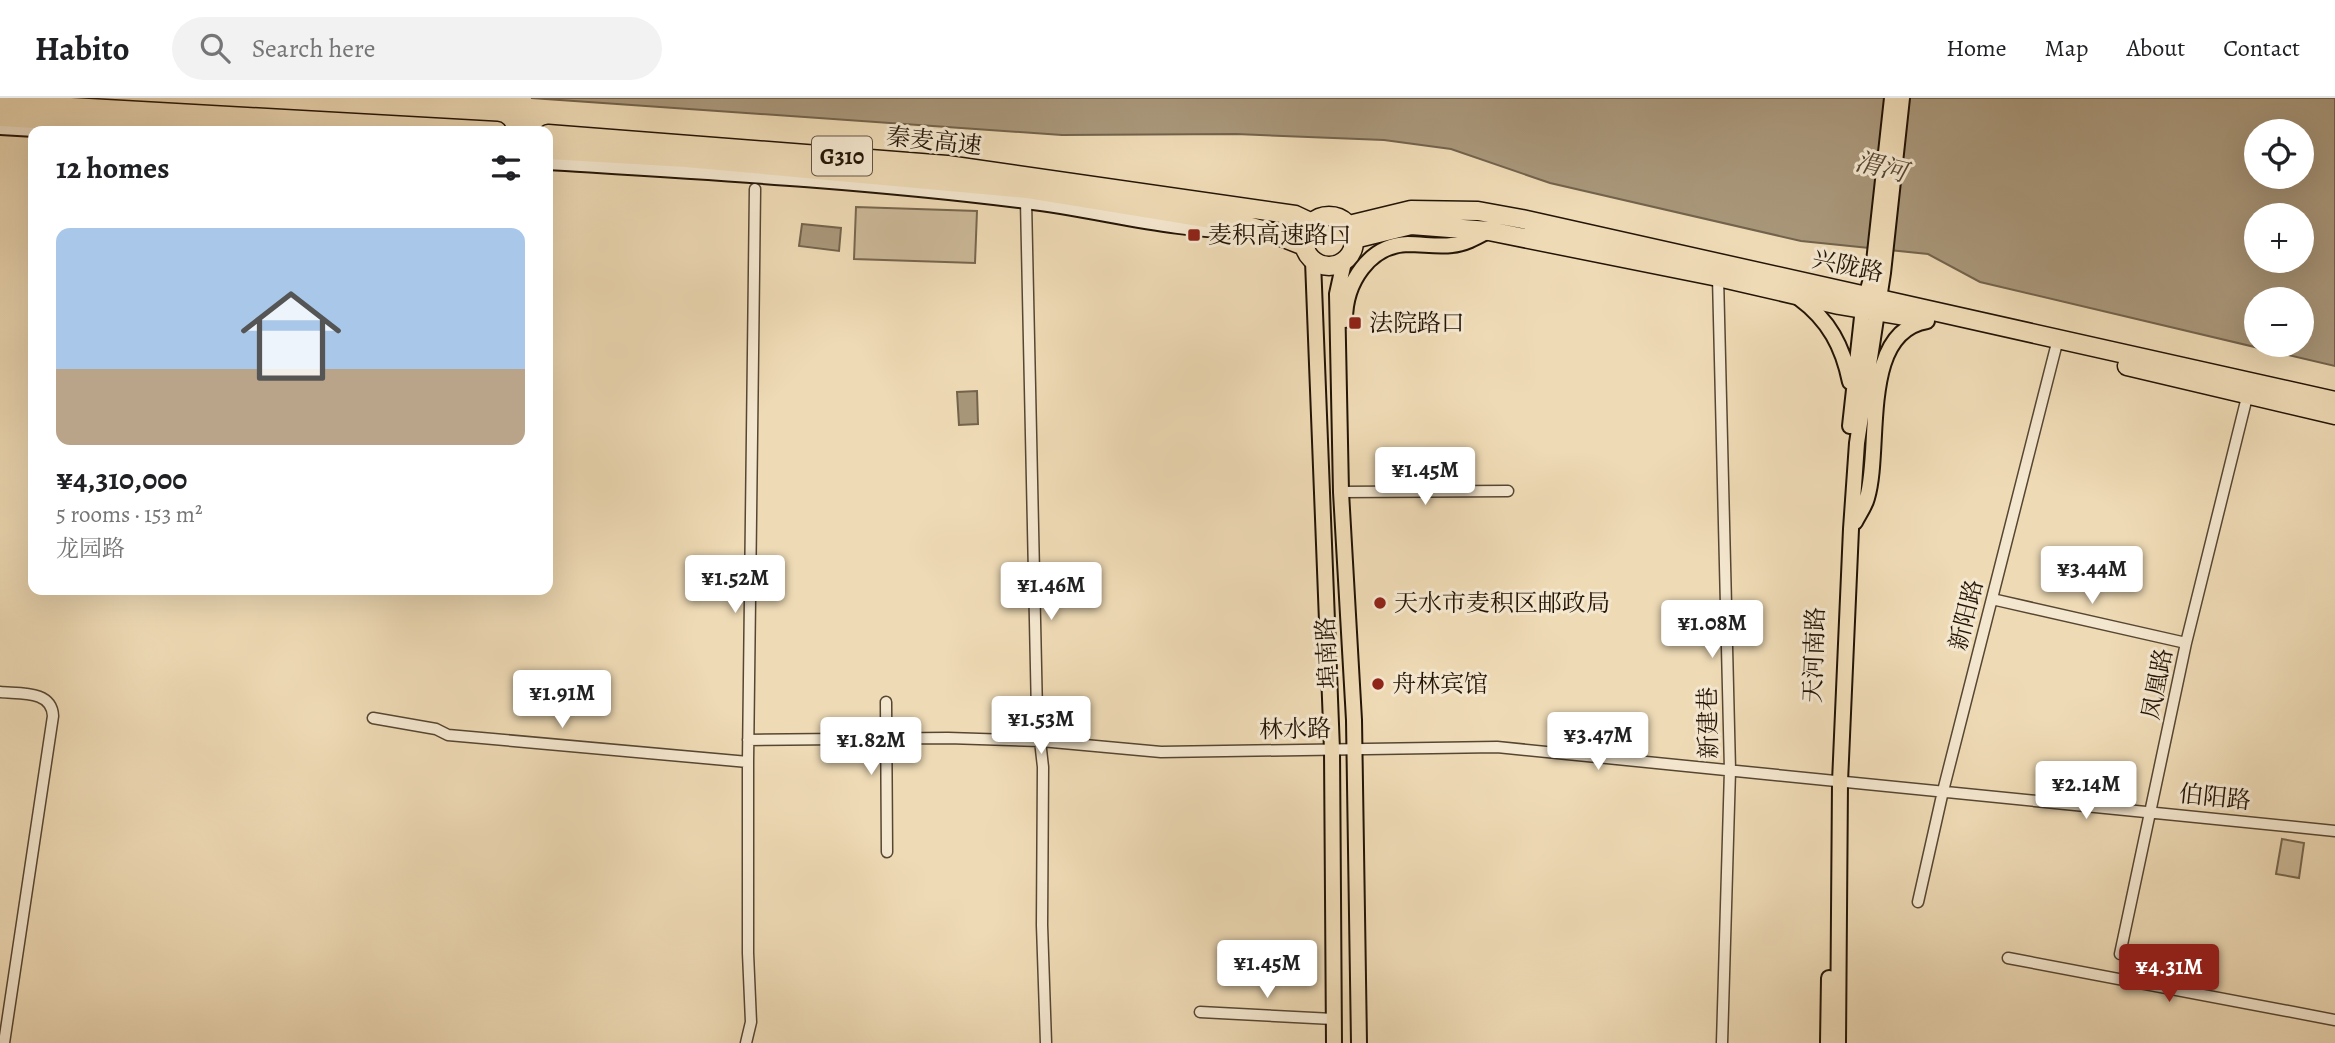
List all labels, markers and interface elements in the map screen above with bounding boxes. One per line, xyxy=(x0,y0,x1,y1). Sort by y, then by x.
search box xyxy=(172,17,662,80)
text: Habito xyxy=(35,26,130,71)
icon: search xyxy=(196,29,234,67)
text: Search here xyxy=(252,31,375,66)
text: Home xyxy=(1946,32,2007,64)
text: Map xyxy=(2045,32,2089,64)
text: About xyxy=(2127,32,2185,64)
text: Contact xyxy=(2223,32,2300,64)
map controls xyxy=(2244,119,2314,357)
button: locate xyxy=(2244,119,2314,189)
street label: 秦麦高速 xyxy=(885,120,983,162)
road number: G310 xyxy=(812,137,872,176)
water label: 渭河 xyxy=(1852,144,1914,191)
text: 12 homes xyxy=(56,148,169,188)
icon: filters xyxy=(487,149,525,187)
button: + xyxy=(2244,203,2314,273)
place label: 麦积高速路口 xyxy=(1208,219,1352,251)
marker: 麦积高速路口 xyxy=(1186,227,1202,243)
street label: 兴陇路 xyxy=(1809,243,1887,289)
icon: home xyxy=(228,273,354,399)
button: − xyxy=(2244,287,2314,357)
place label: 法院路口 xyxy=(1369,307,1465,339)
marker: 法院路口 xyxy=(1347,315,1363,331)
pin: ¥1.45M xyxy=(1368,448,1482,507)
text: ¥1.45M xyxy=(1391,454,1459,485)
text: ¥4,310,000 xyxy=(56,459,187,499)
text: 5 rooms · 153 m² xyxy=(56,499,203,530)
text: 龙园路 xyxy=(56,533,125,564)
pin: ¥3.44M xyxy=(2035,546,2149,606)
text: ¥3.44M xyxy=(2057,553,2127,584)
pin: ¥1.52M xyxy=(678,556,792,615)
text: ¥1.52M xyxy=(701,562,769,593)
pin: ¥1.46M xyxy=(994,562,1108,622)
text: ¥1.46M xyxy=(1017,569,1085,600)
street label: 新阳路 xyxy=(1942,576,1990,654)
place label: 天水市麦积区邮政局 xyxy=(1394,587,1610,619)
marker: 天水市麦积区邮政局 xyxy=(1372,595,1388,611)
pin: ¥1.08M xyxy=(1655,601,1769,660)
street label: 天河南路 xyxy=(1796,606,1832,704)
text: ¥1.08M xyxy=(1677,607,1747,638)
street label: 埠南路 xyxy=(1309,616,1345,690)
street label: 凤凰路 xyxy=(2134,646,2180,722)
place label: 舟林宾馆 xyxy=(1392,668,1488,700)
pin: ¥1.91M xyxy=(505,670,619,730)
marker: 舟林宾馆 xyxy=(1370,676,1386,692)
text: ¥1.91M xyxy=(529,677,595,708)
street label: 新建巷 xyxy=(1691,687,1725,759)
pin: ¥1.53M xyxy=(984,696,1098,756)
text: ¥1.53M xyxy=(1008,703,1074,734)
street label: 林水路 xyxy=(1259,712,1331,746)
pin: ¥3.47M xyxy=(1541,712,1655,772)
pin: ¥1.82M xyxy=(814,718,928,777)
text: ¥3.47M xyxy=(1563,719,1633,750)
text: ¥1.82M xyxy=(836,724,906,755)
pin: ¥2.14M xyxy=(2029,762,2143,821)
text: ¥2.14M xyxy=(2051,768,2121,799)
street label: 伯阳路 xyxy=(2178,777,2252,817)
pin: ¥1.45M xyxy=(1210,940,1324,1000)
pin: ¥4.31M xyxy=(2112,944,2226,1004)
text: ¥1.45M xyxy=(1233,947,1301,978)
text: ¥4.31M xyxy=(2135,951,2203,982)

